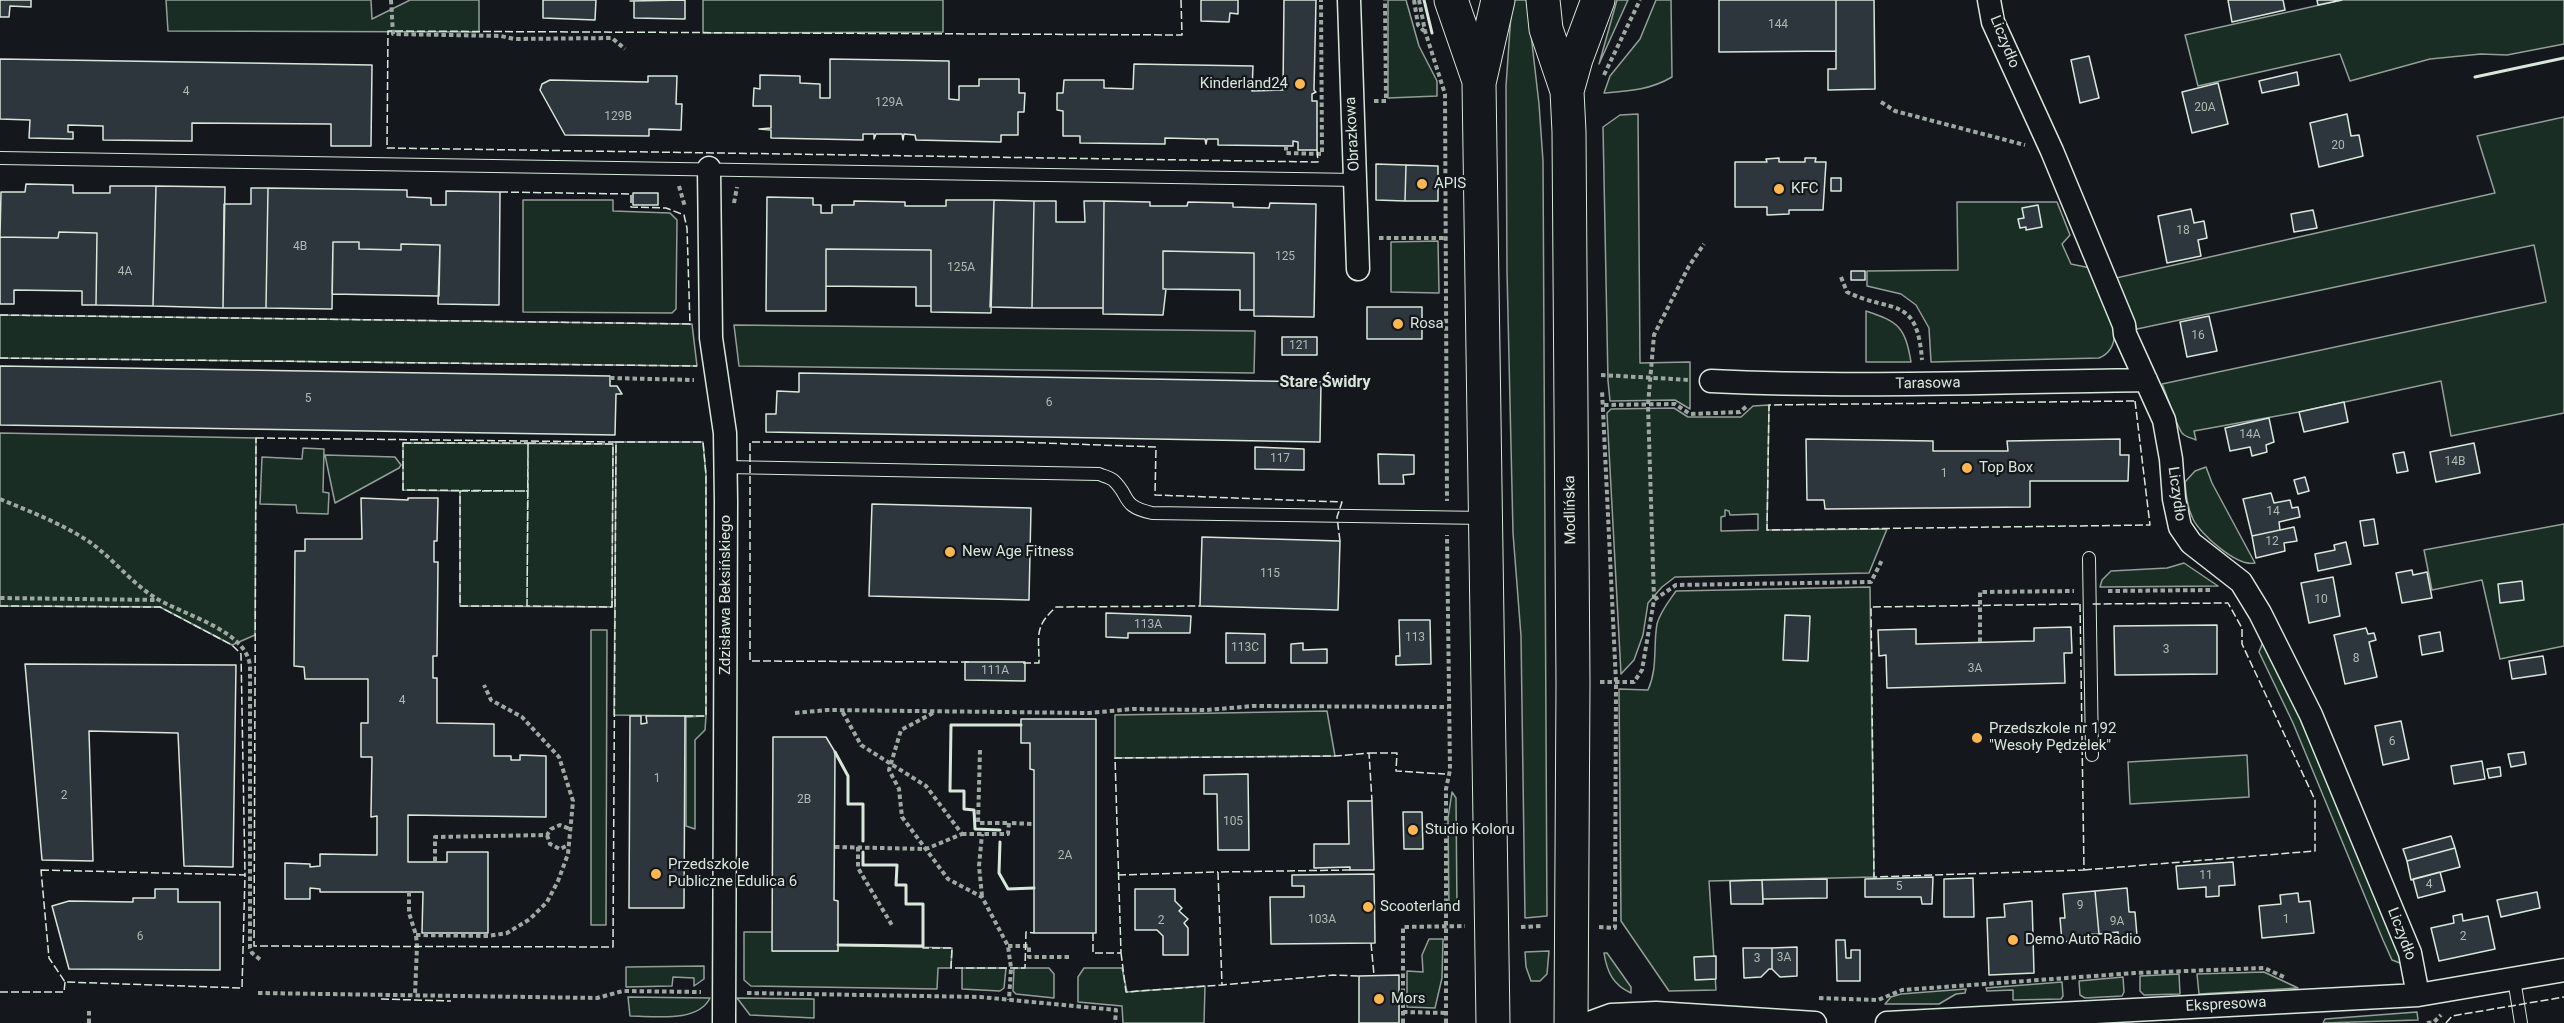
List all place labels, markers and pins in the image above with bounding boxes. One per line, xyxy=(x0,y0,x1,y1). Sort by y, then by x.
place label: Kinderland24 xyxy=(1200,75,1288,93)
marker: Kinderland24 xyxy=(1293,77,1307,91)
place label: APIS xyxy=(1434,175,1466,193)
marker: APIS xyxy=(1415,177,1429,191)
place label: KFC xyxy=(1791,180,1818,198)
marker: KFC xyxy=(1772,182,1786,196)
place label: Rosa xyxy=(1410,315,1444,333)
marker: Rosa xyxy=(1391,317,1405,331)
place label: Top Box xyxy=(1979,459,2033,477)
marker: Top Box xyxy=(1960,461,1974,475)
place label: New Age Fitness xyxy=(962,543,1074,561)
marker: New Age Fitness xyxy=(943,545,957,559)
place label: Przedszkole nr 192 "Wesoły Pędzelek" xyxy=(1989,720,2116,755)
marker: Przedszkole nr 192 "Wesoły Pędzelek" xyxy=(1970,731,1984,745)
place label: Studio Koloru xyxy=(1425,821,1515,839)
marker: Studio Koloru xyxy=(1406,823,1420,837)
place label: Przedszkole Publiczne Edulica 6 xyxy=(668,856,797,891)
marker: Przedszkole Publiczne Edulica 6 xyxy=(649,867,663,881)
place label: Scooterland xyxy=(1380,898,1460,916)
marker: Scooterland xyxy=(1361,900,1375,914)
place label: Demo Auto Radio xyxy=(2025,931,2141,949)
marker: Demo Auto Radio xyxy=(2006,933,2020,947)
place label: Mors xyxy=(1391,990,1425,1008)
marker: Mors xyxy=(1372,992,1386,1006)

